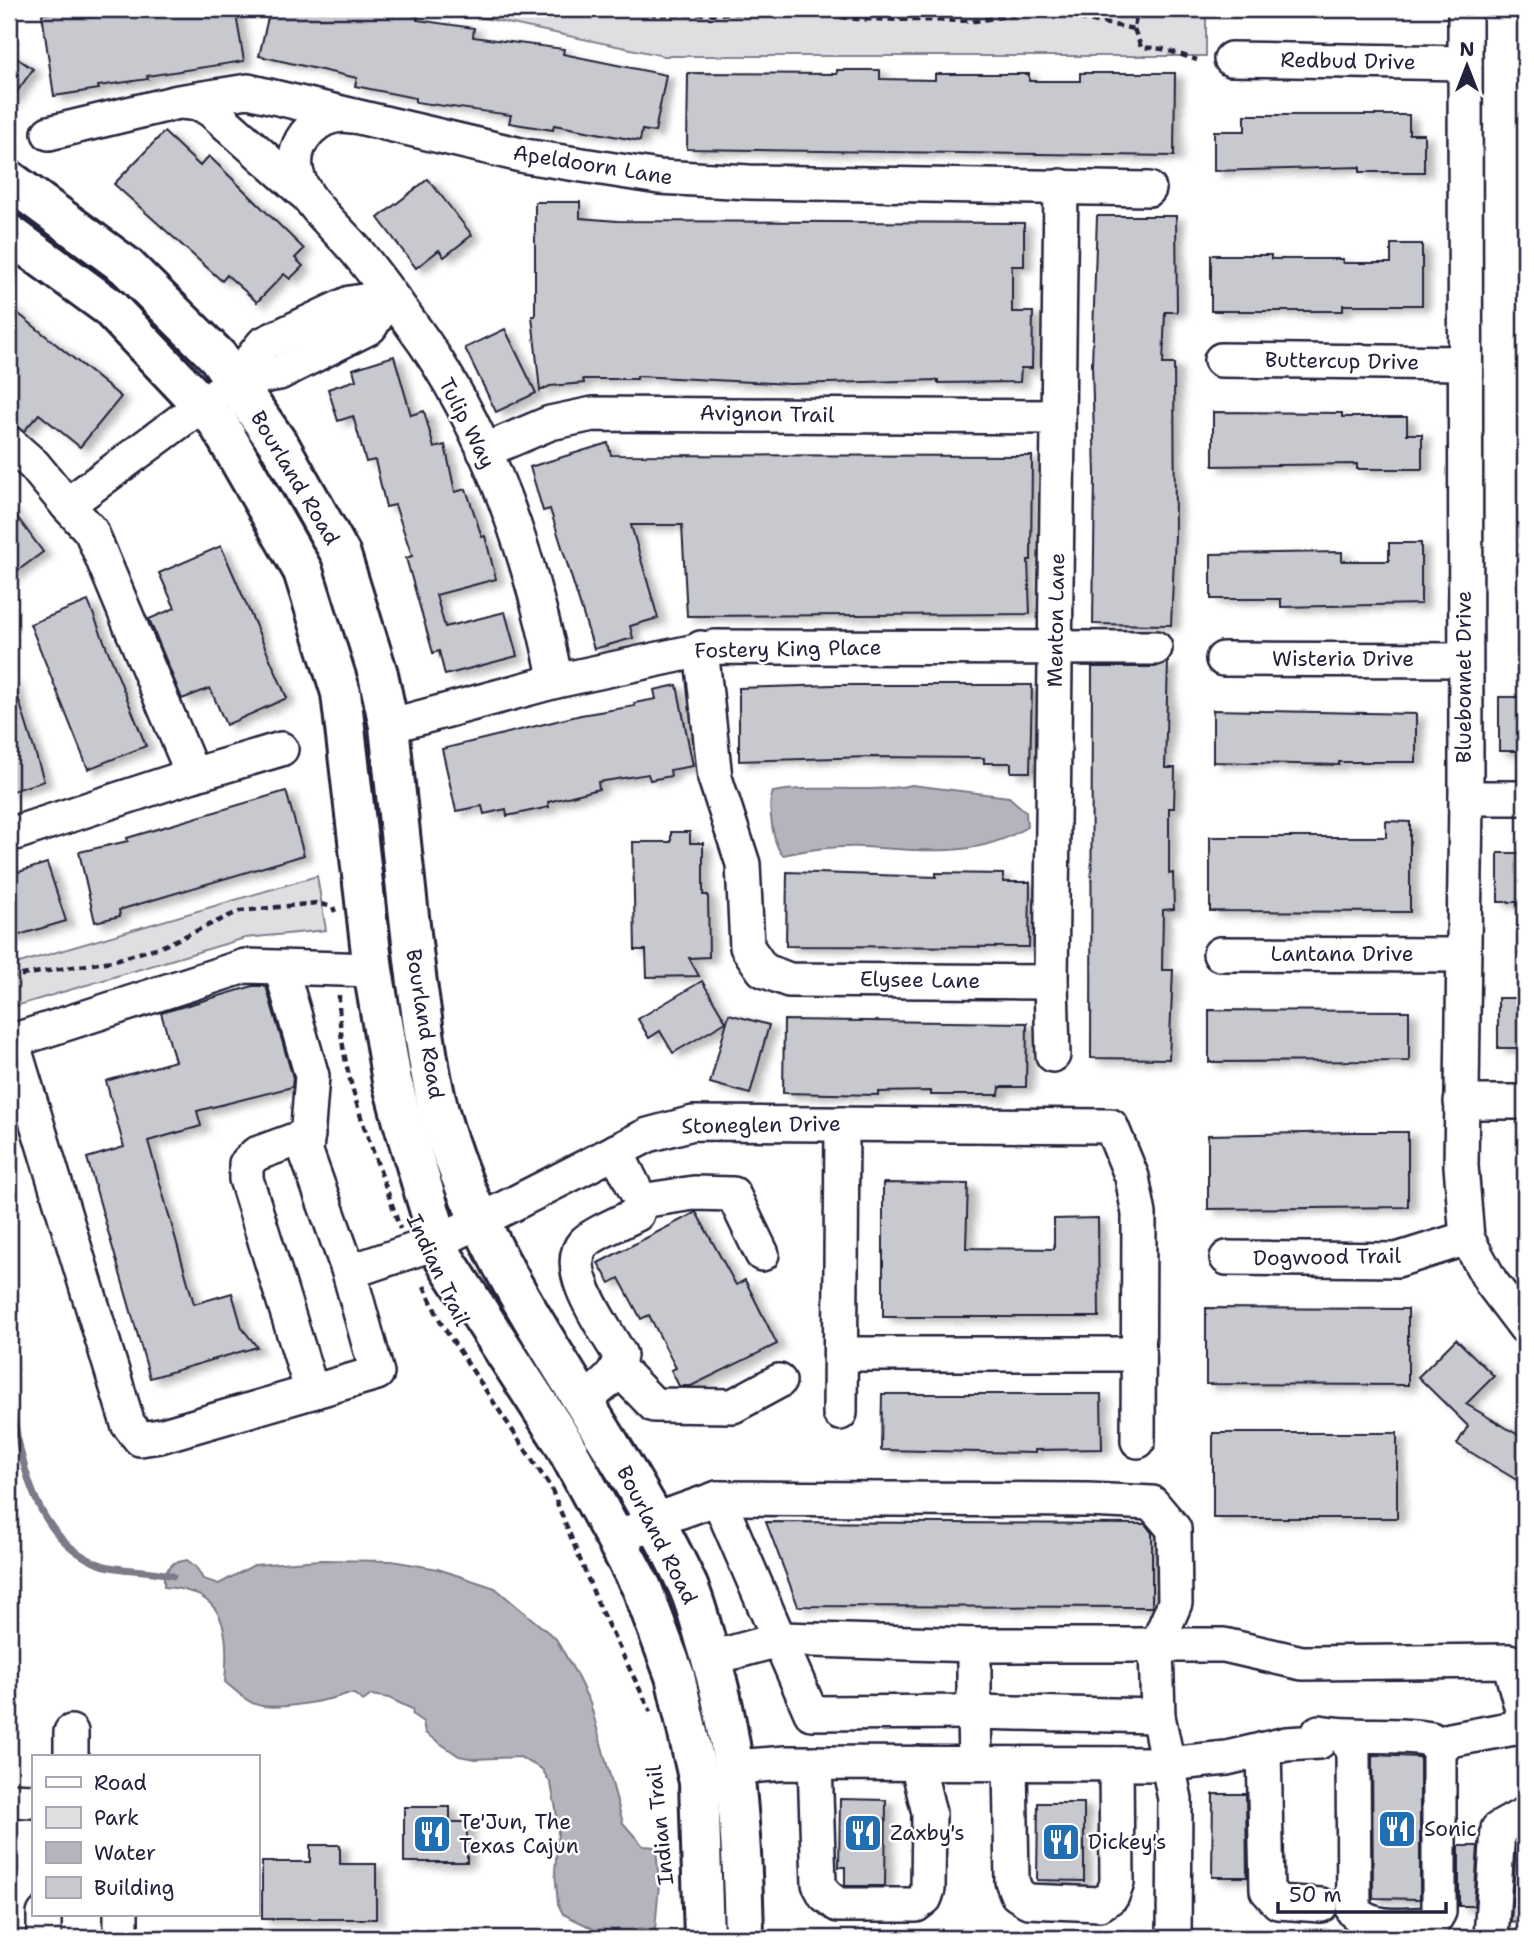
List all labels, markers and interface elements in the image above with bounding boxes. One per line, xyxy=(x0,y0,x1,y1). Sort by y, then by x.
north arrow xyxy=(1432,32,1502,102)
text: N xyxy=(1459,37,1475,62)
street label: Redbud Drive xyxy=(1280,46,1416,76)
street label: Apeldoorn Lane xyxy=(511,139,675,191)
street label: Buttercup Drive xyxy=(1265,346,1419,376)
street label: Tulip Way xyxy=(432,373,502,473)
street label: Avignon Trail xyxy=(699,399,835,429)
street label: Bourland Road xyxy=(244,406,346,550)
street label: Menton Lane xyxy=(1041,552,1071,688)
street label: Bluebonnet Drive xyxy=(1450,591,1478,763)
street label: Fostery King Place xyxy=(694,633,882,665)
street label: Wisteria Drive xyxy=(1272,645,1414,673)
street label: Lantana Drive xyxy=(1270,940,1414,968)
street label: Bourland Road xyxy=(399,947,451,1101)
street label: Elysee Lane xyxy=(860,965,980,995)
street label: Stoneglen Drive xyxy=(681,1110,841,1140)
street label: Indian Trail xyxy=(400,1209,476,1331)
street label: Dogwood Trail xyxy=(1253,1242,1402,1272)
street label: Bourland Road xyxy=(610,1461,704,1609)
legend xyxy=(32,1755,259,1916)
street label: Indian Trail xyxy=(640,1763,680,1886)
text: Road xyxy=(94,1769,147,1797)
text: Park xyxy=(94,1804,139,1832)
place label: Te'Jun, The Texas Cajun xyxy=(459,1808,579,1860)
restaurant icon: Sonic xyxy=(1376,1808,1418,1850)
restaurant icon: Zaxby's xyxy=(842,1812,884,1854)
restaurant icon: Te'Jun, The Texas Cajun xyxy=(411,1813,453,1855)
place label: Sonic xyxy=(1424,1815,1477,1843)
place label: Zaxby's xyxy=(890,1819,965,1847)
restaurant icon: Dickey's xyxy=(1040,1821,1082,1863)
place label: Dickey's xyxy=(1088,1828,1166,1856)
text: Water xyxy=(94,1839,156,1867)
scale bar xyxy=(1278,1870,1446,1914)
text: Building xyxy=(94,1874,174,1902)
text: 50 m xyxy=(1289,1881,1342,1909)

